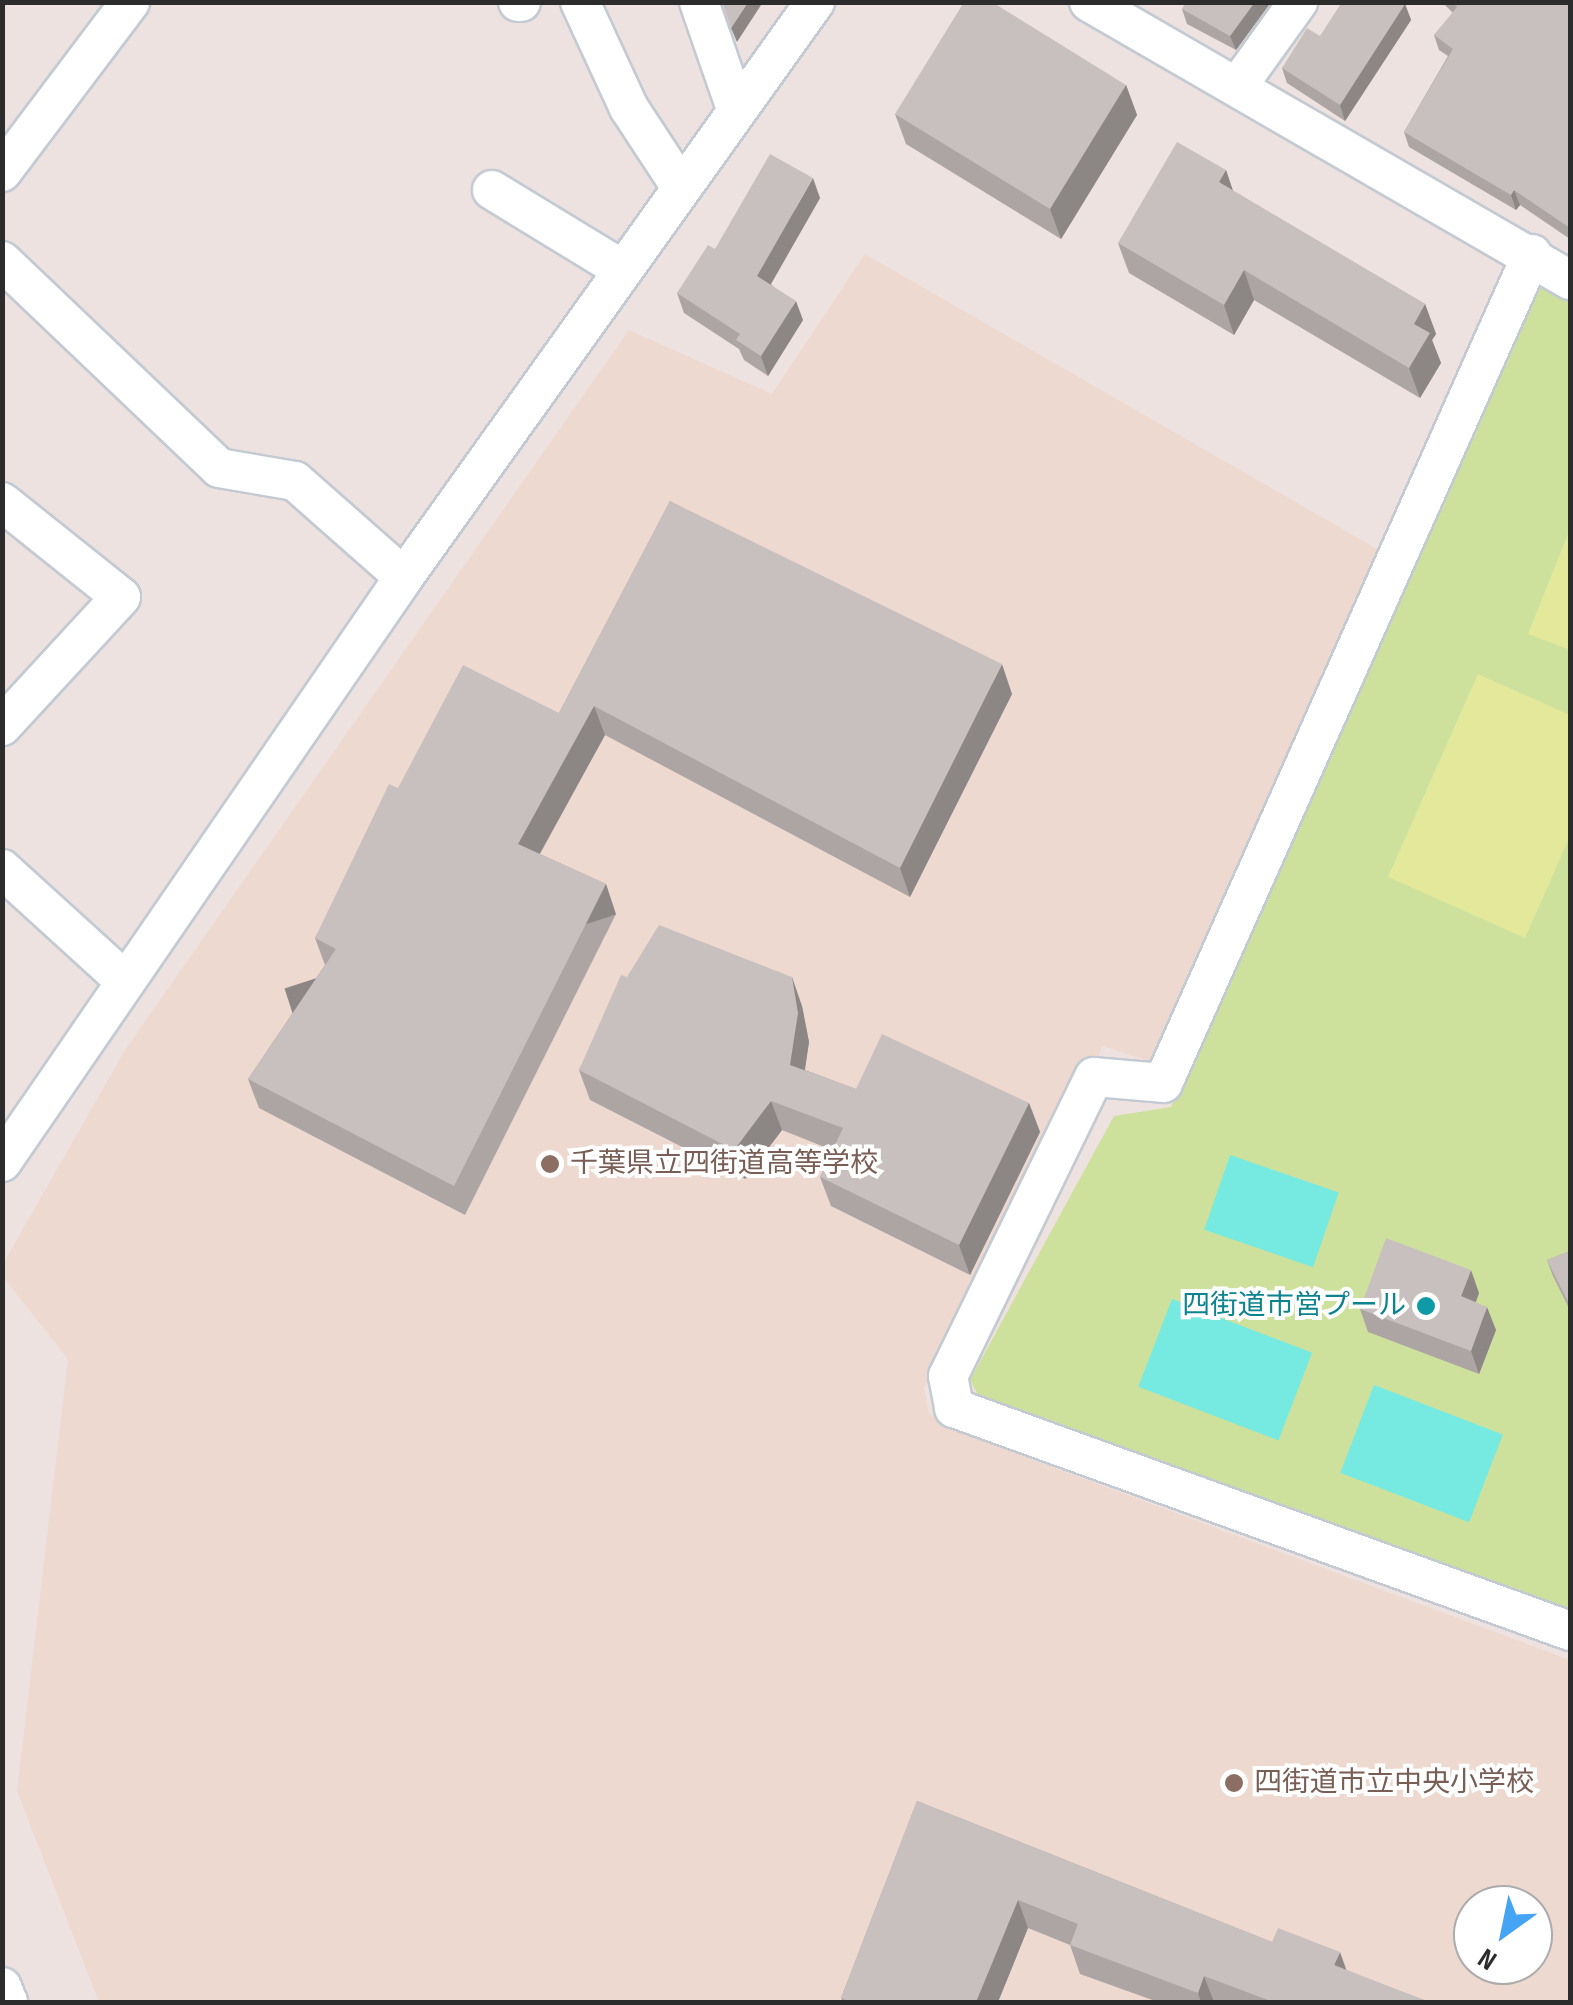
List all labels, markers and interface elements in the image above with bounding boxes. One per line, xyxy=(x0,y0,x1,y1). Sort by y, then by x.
place label: 千葉県立四街道高等学校 xyxy=(570,1147,878,1181)
marker: 千葉県立四街道高等学校 xyxy=(539,1153,561,1175)
place label: 四街道市営プール xyxy=(1182,1289,1406,1323)
marker: 四街道市営プール xyxy=(1415,1295,1437,1317)
place label: 四街道市立中央小学校 xyxy=(1254,1766,1534,1800)
marker: 四街道市立中央小学校 xyxy=(1223,1772,1245,1794)
north arrow xyxy=(1453,1885,1553,1985)
text: N xyxy=(1472,1941,1503,1977)

